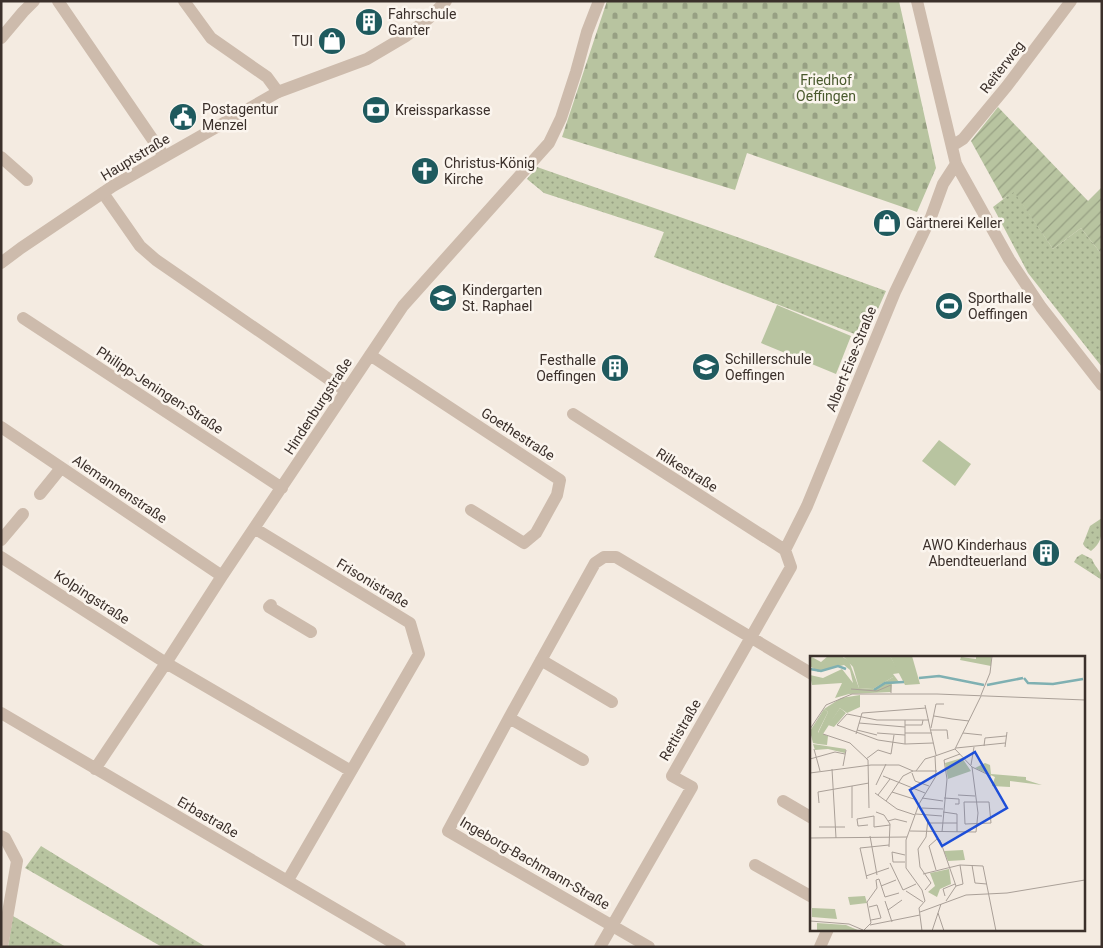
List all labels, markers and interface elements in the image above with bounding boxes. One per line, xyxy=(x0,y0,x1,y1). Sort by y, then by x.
place label: Fahrschule Ganter xyxy=(388,6,456,38)
building icon: Fahrschule Ganter xyxy=(354,7,384,37)
shop icon: TUI xyxy=(317,26,347,56)
place label: TUI xyxy=(292,33,313,49)
street label: Reiterweg xyxy=(977,38,1027,96)
park label: Friedhof Oeffingen xyxy=(796,72,856,104)
bank icon: Kreissparkasse xyxy=(361,95,391,125)
place label: Postagentur Menzel xyxy=(202,101,278,133)
public building icon: Postagentur Menzel xyxy=(168,102,198,132)
place label: Kreissparkasse xyxy=(395,102,490,118)
street label: Hauptstraße xyxy=(98,130,172,184)
place label: Christus-König Kirche xyxy=(444,155,535,187)
church icon: Christus-König Kirche xyxy=(410,156,440,186)
shop icon: Gärtnerei Keller xyxy=(872,208,902,238)
place label: Gärtnerei Keller xyxy=(906,215,1002,231)
place label: Kindergarten St. Raphael xyxy=(462,282,542,314)
school or university icon: Kindergarten St. Raphael xyxy=(428,283,458,313)
place label: Sporthalle Oeffingen xyxy=(968,290,1031,322)
sports icon: Sporthalle Oeffingen xyxy=(934,291,964,321)
street label: Albert-Eise-Straße xyxy=(823,304,879,414)
street label: Philipp-Jeningen-Straße xyxy=(94,343,226,437)
place label: Schillerschule Oeffingen xyxy=(725,351,812,383)
place label: Festhalle Oeffingen xyxy=(536,352,596,384)
school or university icon: Schillerschule Oeffingen xyxy=(691,352,721,382)
building icon: Festhalle Oeffingen xyxy=(600,353,630,383)
street label: Hindenburgstraße xyxy=(281,355,355,457)
street label: Goethestraße xyxy=(478,404,558,464)
street label: Rilkestraße xyxy=(653,445,721,495)
street label: Alemannenstraße xyxy=(70,452,170,526)
place label: AWO Kinderhaus Abendteuerland xyxy=(923,537,1027,569)
building icon: AWO Kinderhaus Abendteuerland xyxy=(1031,538,1061,568)
street label: Frisonistraße xyxy=(334,555,412,611)
street label: Kolpingstraße xyxy=(51,567,133,627)
inset map xyxy=(810,656,1086,930)
street label: Rettistraße xyxy=(656,696,704,764)
street label: Erbastraße xyxy=(175,793,241,841)
street label: Ingeborg-Bachmann-Straße xyxy=(457,813,613,913)

